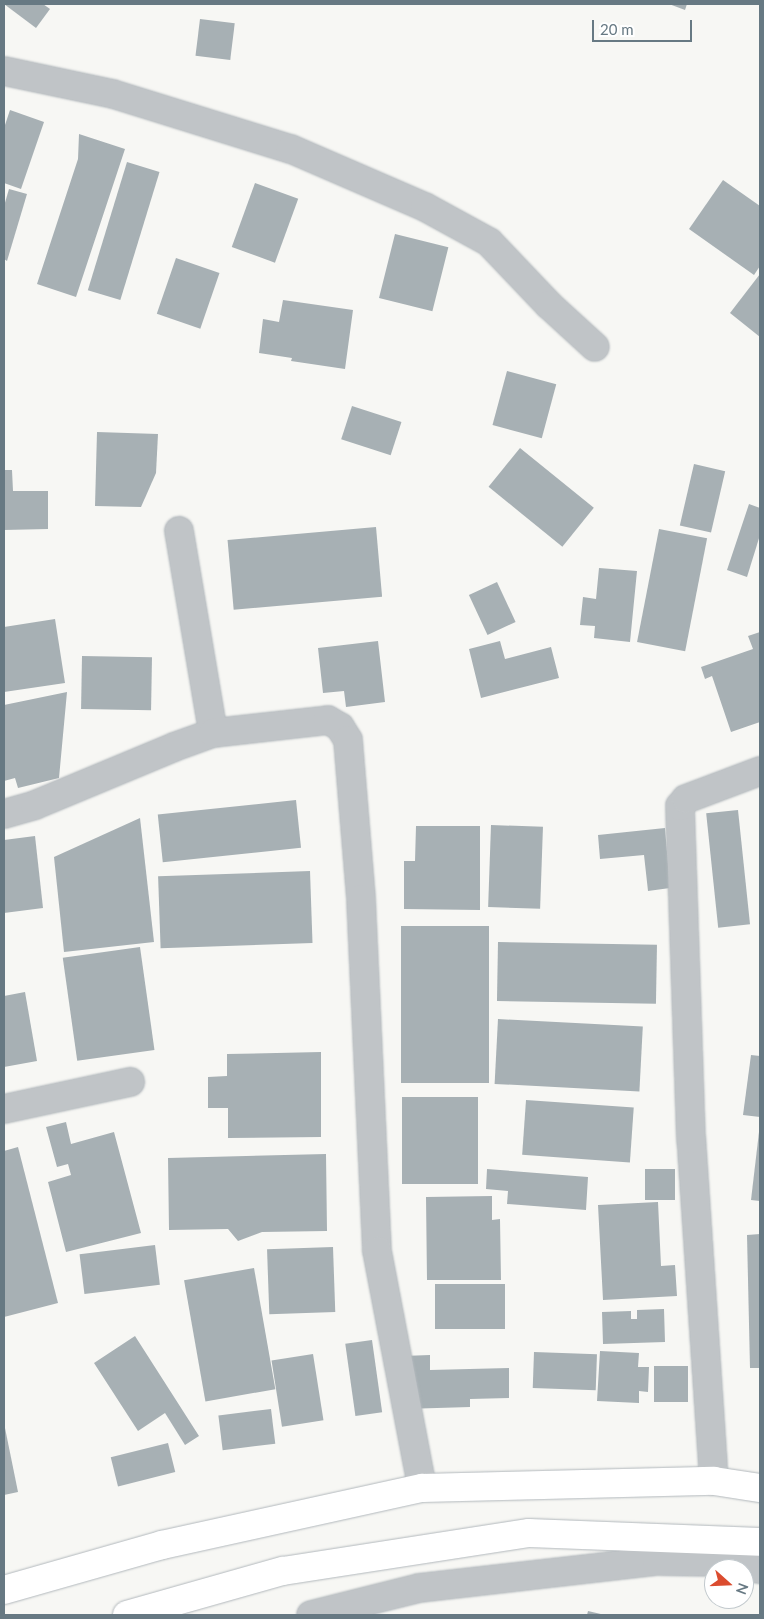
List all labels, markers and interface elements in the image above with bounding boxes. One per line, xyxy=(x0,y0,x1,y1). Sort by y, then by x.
scale bar xyxy=(594,10,694,42)
text: 20 m xyxy=(600,20,634,38)
north arrow xyxy=(704,1559,754,1609)
text: N xyxy=(733,1581,752,1597)

